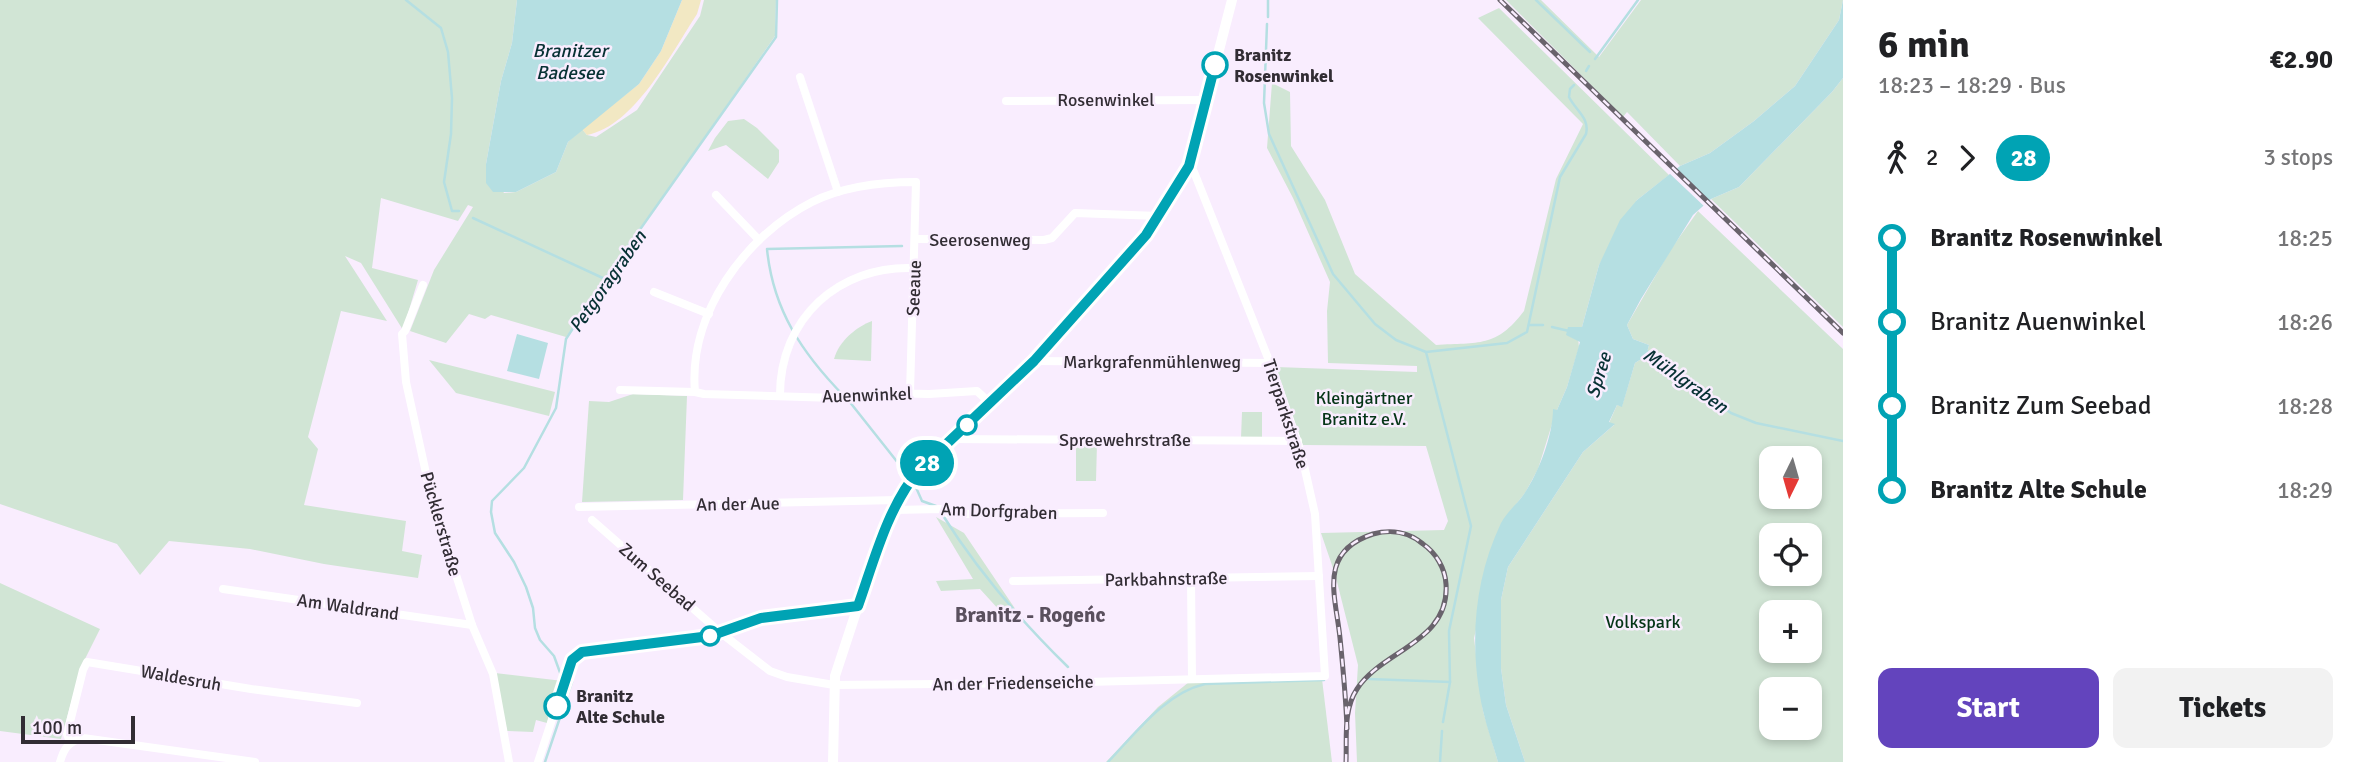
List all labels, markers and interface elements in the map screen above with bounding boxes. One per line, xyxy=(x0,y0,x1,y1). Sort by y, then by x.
text: 6 min xyxy=(1878,21,1970,68)
water label: Branitzer Badesee xyxy=(533,39,610,85)
place label: Branitz Rosenwinkel xyxy=(1234,44,1334,87)
text: €2.90 xyxy=(2269,44,2333,76)
marker: Branitz Rosenwinkel xyxy=(1202,52,1228,78)
text: 18:23 – 18:29 · Bus xyxy=(1878,71,2066,100)
street label: Rosenwinkel xyxy=(1057,89,1155,111)
icon: walk xyxy=(1878,139,1916,177)
icon: forward xyxy=(1948,139,1986,177)
text: 2 xyxy=(1926,143,1938,172)
text: 28 xyxy=(2010,143,2036,173)
text: 3 stops xyxy=(2263,143,2333,172)
text: Branitz Rosenwinkel xyxy=(1930,222,2163,254)
text: 18:25 xyxy=(2277,224,2333,253)
water label: Petgoragraben xyxy=(564,225,652,337)
street label: Seerosenweg xyxy=(929,229,1031,251)
street label: Seeaue xyxy=(902,260,926,316)
text: Branitz Auenwinkel xyxy=(1930,306,2146,338)
text: 18:26 xyxy=(2277,308,2333,337)
water label: Mühlgraben xyxy=(1638,343,1733,419)
water label: Spree xyxy=(1581,348,1618,401)
street label: Markgrafenmühlenweg xyxy=(1063,351,1241,373)
street label: Tierparkstraße xyxy=(1258,356,1314,472)
street label: Auenwinkel xyxy=(822,382,912,408)
park label: Kleingärtner Branitz e.V. xyxy=(1316,387,1413,430)
text: Branitz Zum Seebad xyxy=(1930,390,2151,422)
text: 18:28 xyxy=(2277,392,2333,421)
unlabelled marker xyxy=(957,415,977,435)
street label: Spreewehrstraße xyxy=(1059,429,1191,451)
line badge: 28 xyxy=(895,440,958,486)
north arrow xyxy=(1759,446,1822,509)
map controls xyxy=(1759,446,1822,740)
text: 28 xyxy=(914,448,940,478)
street label: Pücklerstraße xyxy=(416,469,466,579)
text: Branitz Alte Schule xyxy=(1930,474,2147,506)
text: 18:29 xyxy=(2277,476,2333,505)
street label: An der Aue xyxy=(696,492,780,516)
street label: Am Dorfgraben xyxy=(940,498,1058,524)
button: locate xyxy=(1759,523,1822,586)
street label: Zum Seebad xyxy=(614,538,700,616)
street label: Parkbahnstraße xyxy=(1104,567,1228,591)
street label: Am Waldrand xyxy=(296,589,400,625)
button: + xyxy=(1759,600,1822,663)
district label: Branitz - Rogeńc xyxy=(955,602,1105,628)
park label: Volkspark xyxy=(1605,611,1681,633)
unlabelled marker xyxy=(700,626,720,646)
street label: Waldesruh xyxy=(139,660,223,696)
button: Start xyxy=(1878,668,2099,748)
button: Tickets xyxy=(2113,668,2333,748)
street label: An der Friedenseiche xyxy=(932,671,1094,695)
button: − xyxy=(1759,677,1822,740)
place label: Branitz Alte Schule xyxy=(576,685,665,728)
marker: Branitz Alte Schule xyxy=(544,693,570,719)
scale bar xyxy=(21,713,135,745)
text: 100 m xyxy=(32,716,82,740)

